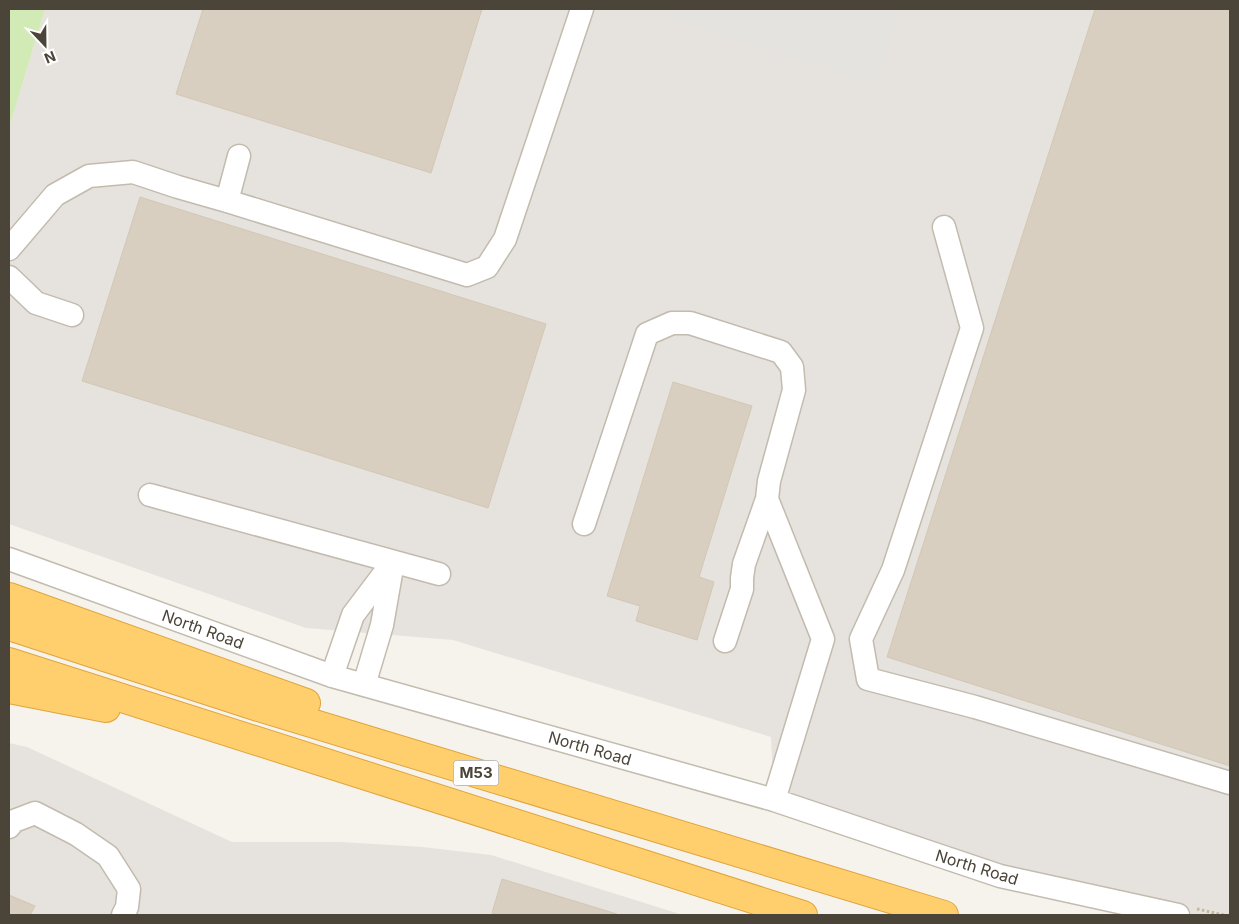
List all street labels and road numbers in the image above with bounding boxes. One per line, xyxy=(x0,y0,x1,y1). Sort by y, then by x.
street label: North Road xyxy=(159,605,247,653)
street label: North Road xyxy=(546,727,634,769)
road number: M53 xyxy=(454,760,498,786)
street label: North Road xyxy=(933,845,1021,889)

